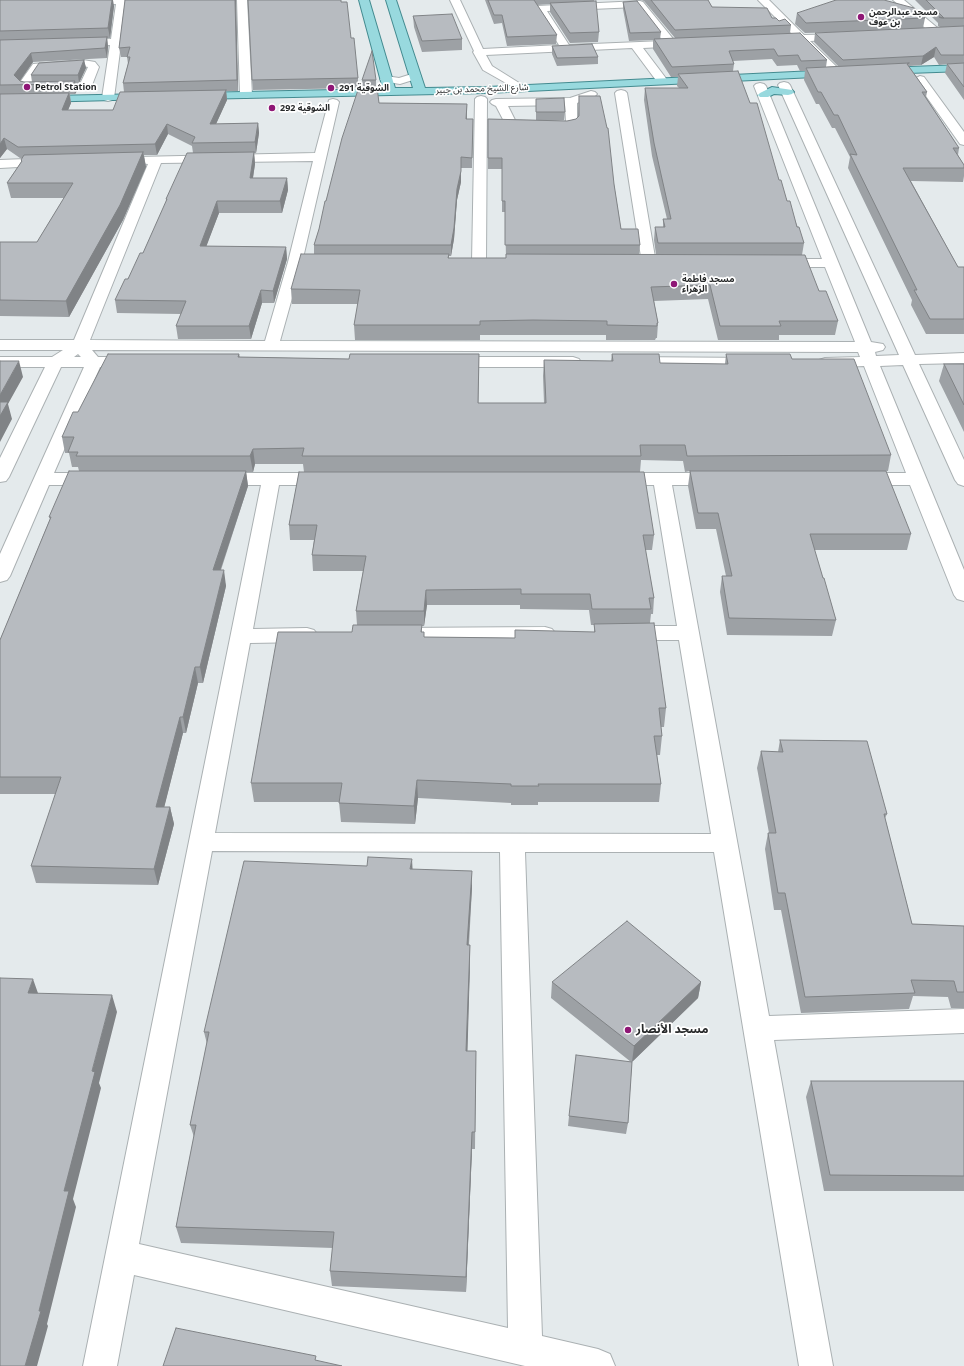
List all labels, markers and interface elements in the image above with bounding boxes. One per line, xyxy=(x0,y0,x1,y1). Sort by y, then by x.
place label: مسجد عبدالرحمن بن عوف xyxy=(869,7,938,28)
marker: مسجد عبدالرحمن بن عوف xyxy=(856,12,866,22)
marker: Petrol Station xyxy=(22,82,32,92)
place label: Petrol Station xyxy=(35,82,97,92)
street label: شارع الشيخ محمد بن جبير xyxy=(435,82,529,96)
marker: الشوقية 291 xyxy=(326,83,336,93)
place label: الشوقية 291 xyxy=(339,83,389,93)
marker: الشوقية 292 xyxy=(267,103,277,113)
place label: الشوقية 292 xyxy=(280,103,330,113)
place label: مسجد فاطمة الزهراء xyxy=(682,274,734,295)
marker: مسجد فاطمة الزهراء xyxy=(669,279,679,289)
place label: مسجد الأنصار xyxy=(636,1023,708,1037)
marker: مسجد الأنصار xyxy=(623,1025,633,1035)

